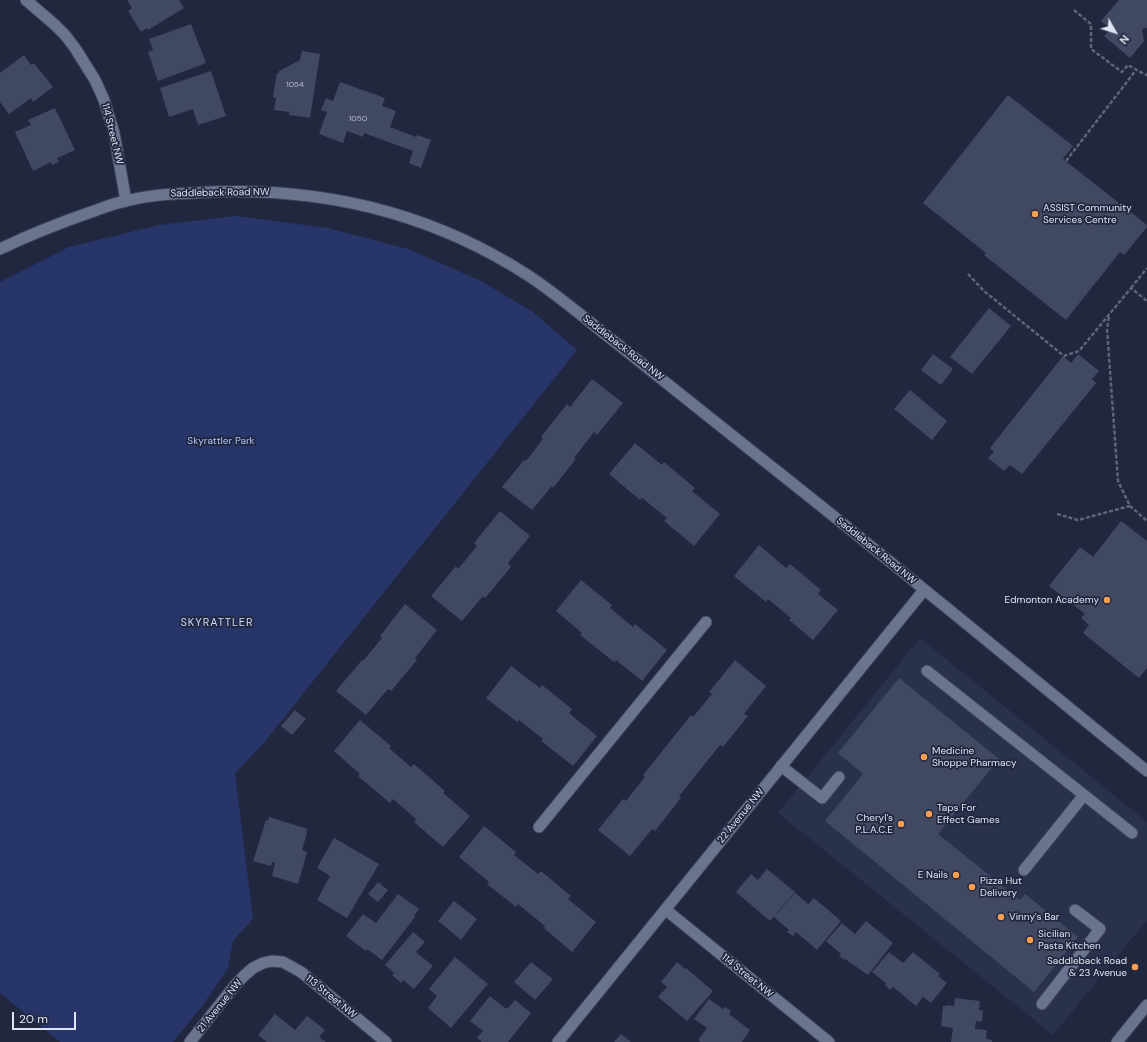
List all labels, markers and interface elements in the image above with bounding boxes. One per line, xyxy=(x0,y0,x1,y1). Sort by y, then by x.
north arrow xyxy=(1095,12,1135,52)
text: N xyxy=(1116,32,1132,47)
house number: 1054 xyxy=(286,80,304,90)
street label: 114 Street NW xyxy=(99,102,125,166)
house number: 1050 xyxy=(349,114,367,124)
street label: Saddleback Road NW xyxy=(170,186,270,200)
place label: ASSIST Community Services Centre xyxy=(1043,202,1132,226)
marker: ASSIST Community Services Centre xyxy=(1030,209,1040,219)
street label: Saddleback Road NW xyxy=(580,313,666,383)
park label: Skyrattler Park xyxy=(187,435,255,447)
street label: Saddleback Road NW xyxy=(834,515,918,587)
place label: Edmonton Academy xyxy=(1005,594,1099,606)
marker: Edmonton Academy xyxy=(1102,595,1112,605)
district label: SKYRATTLER xyxy=(180,616,254,630)
place label: Medicine Shoppe Pharmacy xyxy=(932,745,1017,768)
marker: Medicine Shoppe Pharmacy xyxy=(919,752,929,762)
street label: 22 Avenue NW xyxy=(715,786,767,846)
place label: Taps For Effect Games xyxy=(937,802,1000,826)
marker: Taps For Effect Games xyxy=(924,809,934,819)
place label: Cheryl's P.L.A.C.E xyxy=(856,812,893,836)
marker: Cheryl's P.L.A.C.E xyxy=(896,819,906,829)
place label: E Nails xyxy=(918,869,948,881)
marker: E Nails xyxy=(951,870,961,880)
place label: Pizza Hut Delivery xyxy=(980,875,1022,898)
marker: Pizza Hut Delivery xyxy=(967,882,977,892)
place label: Vinny's Bar xyxy=(1009,911,1059,923)
marker: Vinny's Bar xyxy=(996,912,1006,922)
place label: Sicilian Pasta Kitchen xyxy=(1038,928,1101,952)
marker: Sicilian Pasta Kitchen xyxy=(1025,935,1035,945)
street label: 114 Street NW xyxy=(719,952,775,1000)
place label: Saddleback Road & 23 Avenue xyxy=(1047,955,1127,978)
marker: Saddleback Road & 23 Avenue xyxy=(1130,962,1140,972)
street label: 113 Street NW xyxy=(303,973,359,1021)
street label: 21 Avenue NW xyxy=(195,977,245,1035)
scale bar xyxy=(14,1004,78,1030)
text: 20 m xyxy=(19,1011,48,1027)

